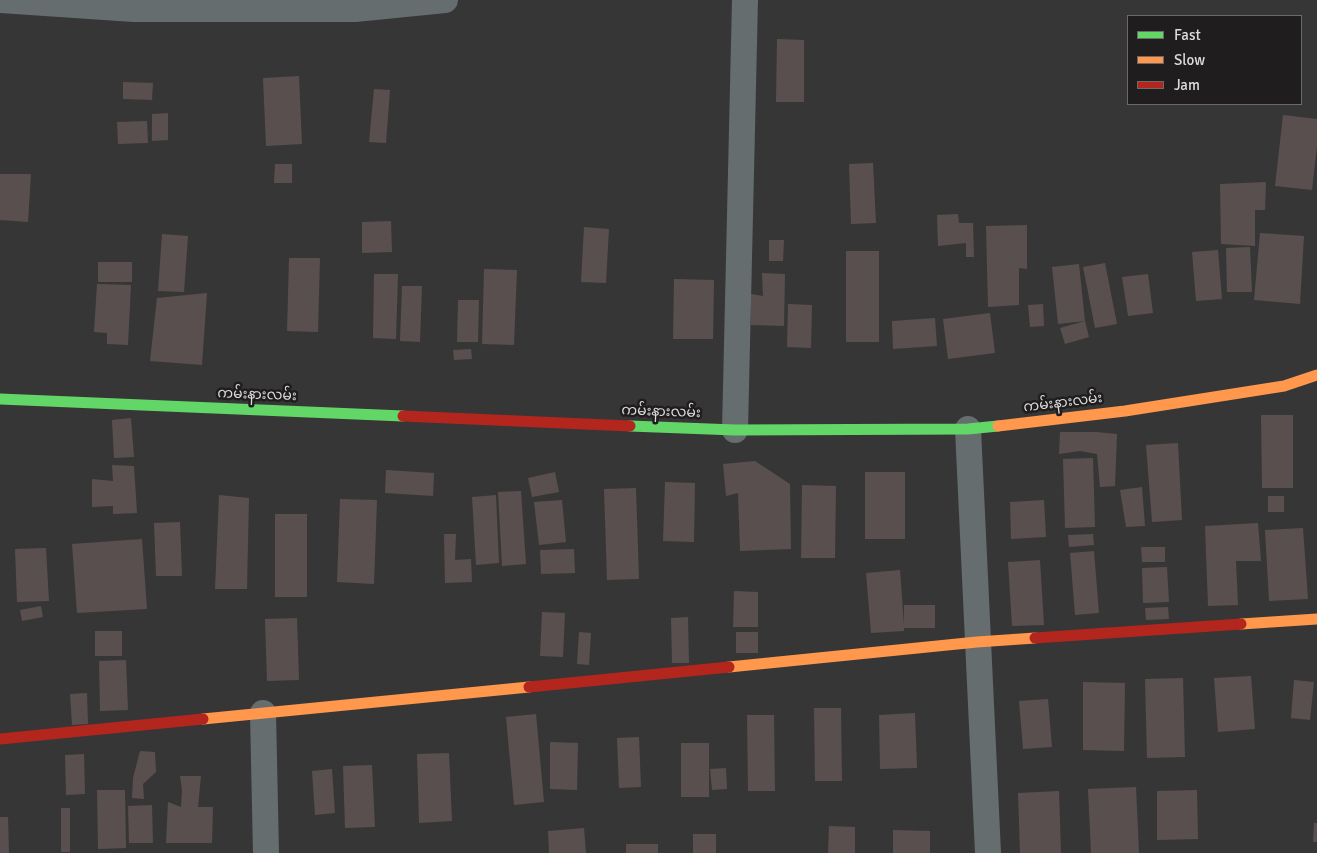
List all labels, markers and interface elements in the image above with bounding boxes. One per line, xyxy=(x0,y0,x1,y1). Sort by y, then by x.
legend xyxy=(1127,15,1302,105)
text: Fast xyxy=(1174,26,1201,44)
text: Slow xyxy=(1174,51,1205,69)
text: Jam xyxy=(1174,76,1200,94)
street label: ကမ်းနားလမ်း xyxy=(217,385,297,405)
street label: ကမ်းနားလမ်း xyxy=(1023,390,1103,416)
street label: ကမ်းနားလမ်း xyxy=(621,402,701,422)

